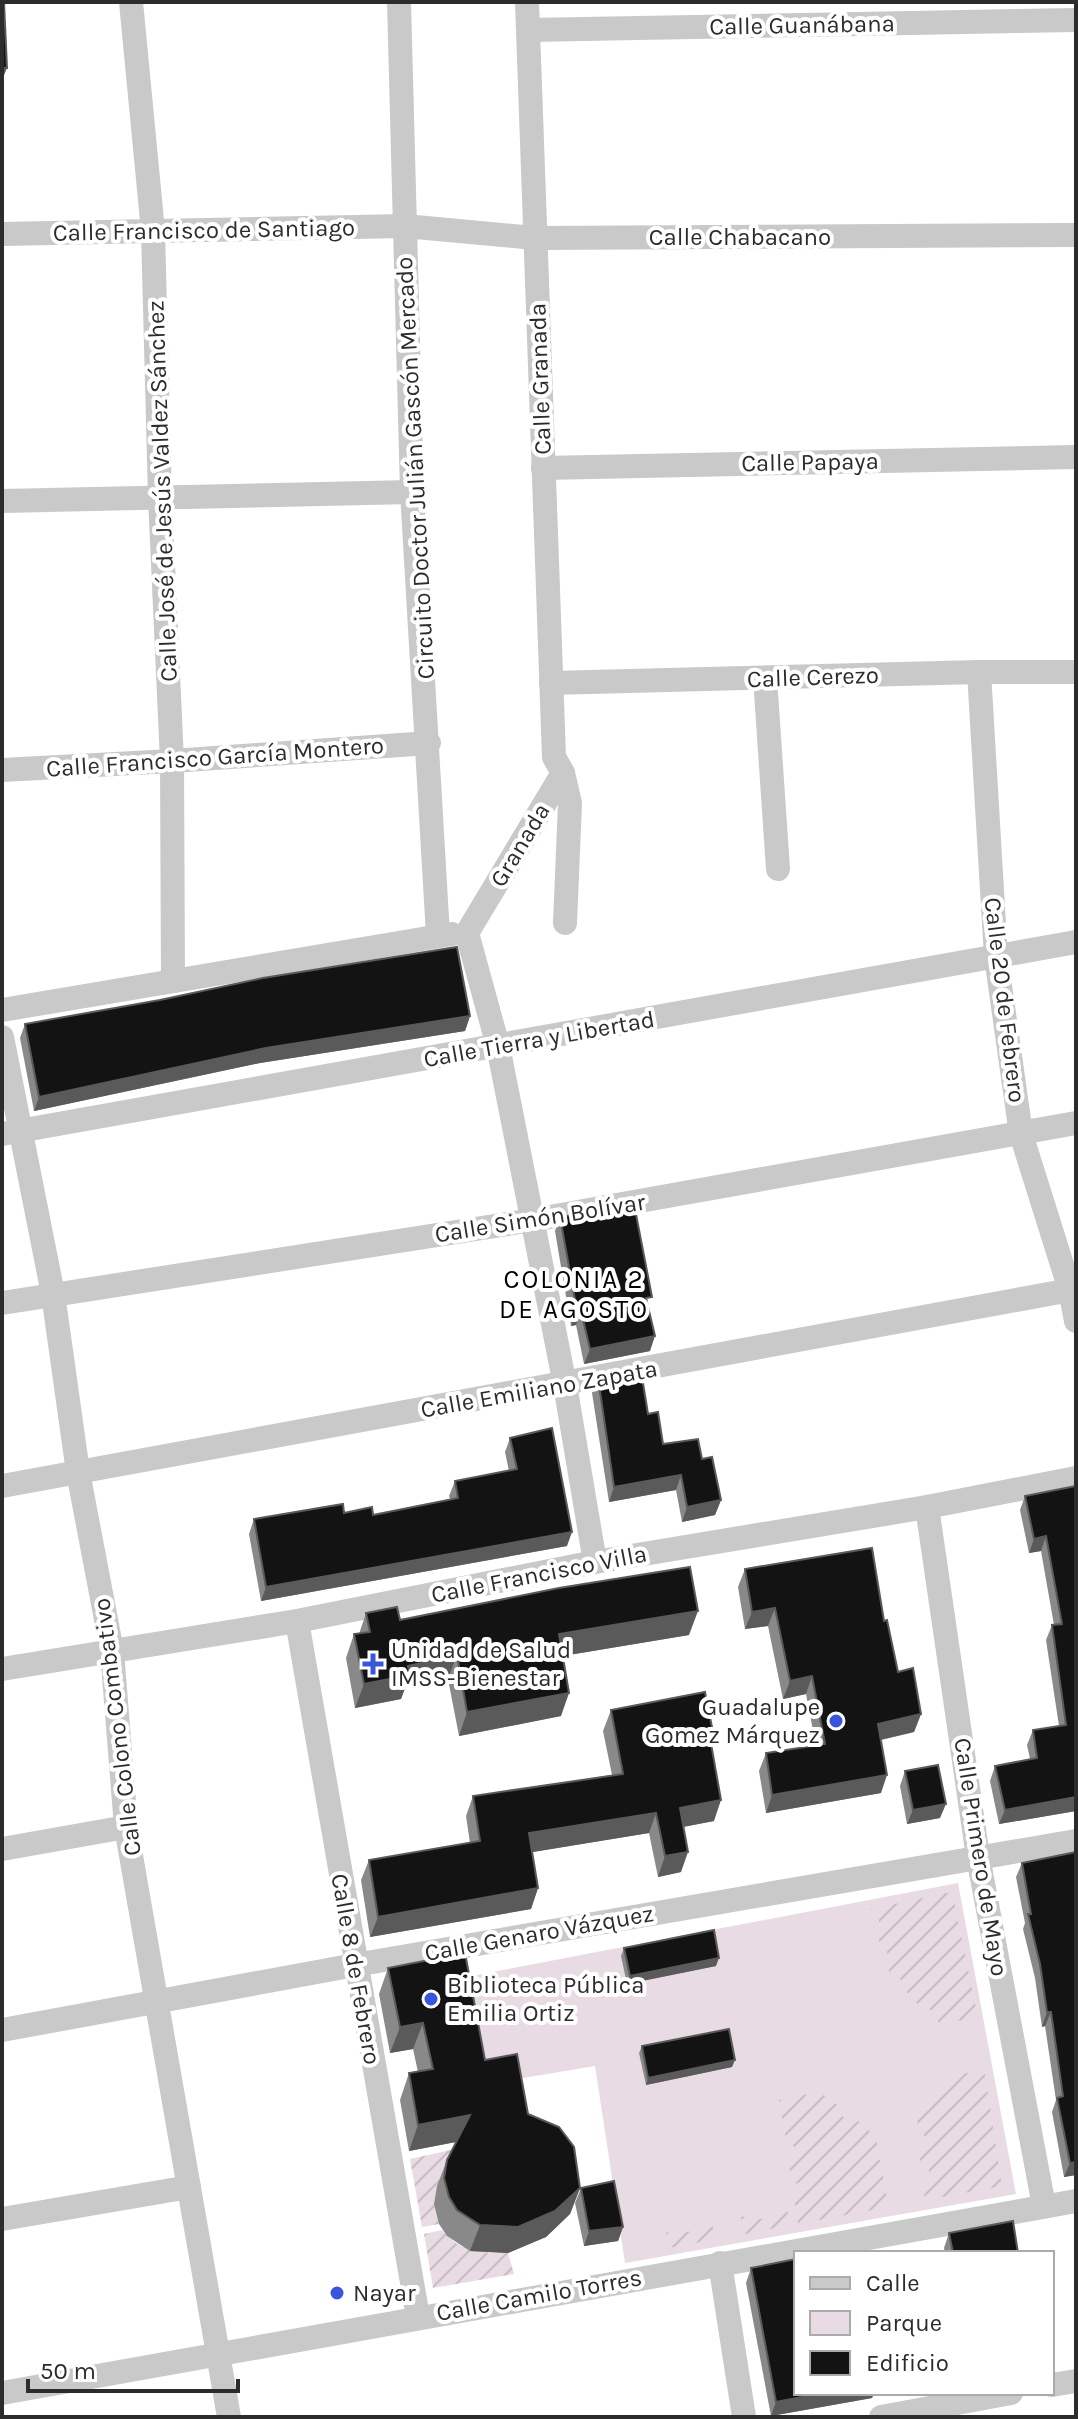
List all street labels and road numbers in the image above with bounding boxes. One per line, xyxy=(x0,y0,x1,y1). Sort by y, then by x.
street label: Calle Guanábana xyxy=(709,9,895,41)
street label: Calle Francisco de Santiago xyxy=(53,213,355,247)
street label: Calle Chabacano xyxy=(649,223,831,251)
street label: Circuito Doctor Julián Gascón Mercado xyxy=(390,256,440,680)
street label: Calle José de Jesús Valdez Sánchez xyxy=(141,300,183,682)
street label: Calle Granada xyxy=(523,303,557,455)
street label: Calle Papaya xyxy=(741,447,879,477)
street label: Calle Cerezo xyxy=(747,661,879,693)
street label: Calle Francisco García Montero xyxy=(45,731,385,783)
street label: Granada xyxy=(484,798,556,892)
street label: Calle 20 de Febrero xyxy=(979,896,1031,1104)
street label: Calle Tierra y Libertad xyxy=(421,1005,657,1073)
street label: Calle Simón Bolívar xyxy=(433,1187,648,1248)
street label: Calle Emiliano Zapata xyxy=(419,1354,659,1424)
street label: Calle Francisco Villa xyxy=(429,1539,649,1609)
street label: Calle Colono Combativo xyxy=(87,1597,147,1857)
street label: Calle Primero de Mayo xyxy=(948,1736,1014,1978)
street label: Calle 8 de Febrero xyxy=(325,1871,387,2067)
street label: Calle Genaro Vázquez xyxy=(422,1899,656,1967)
street label: Calle Camilo Torres xyxy=(434,2263,644,2327)

